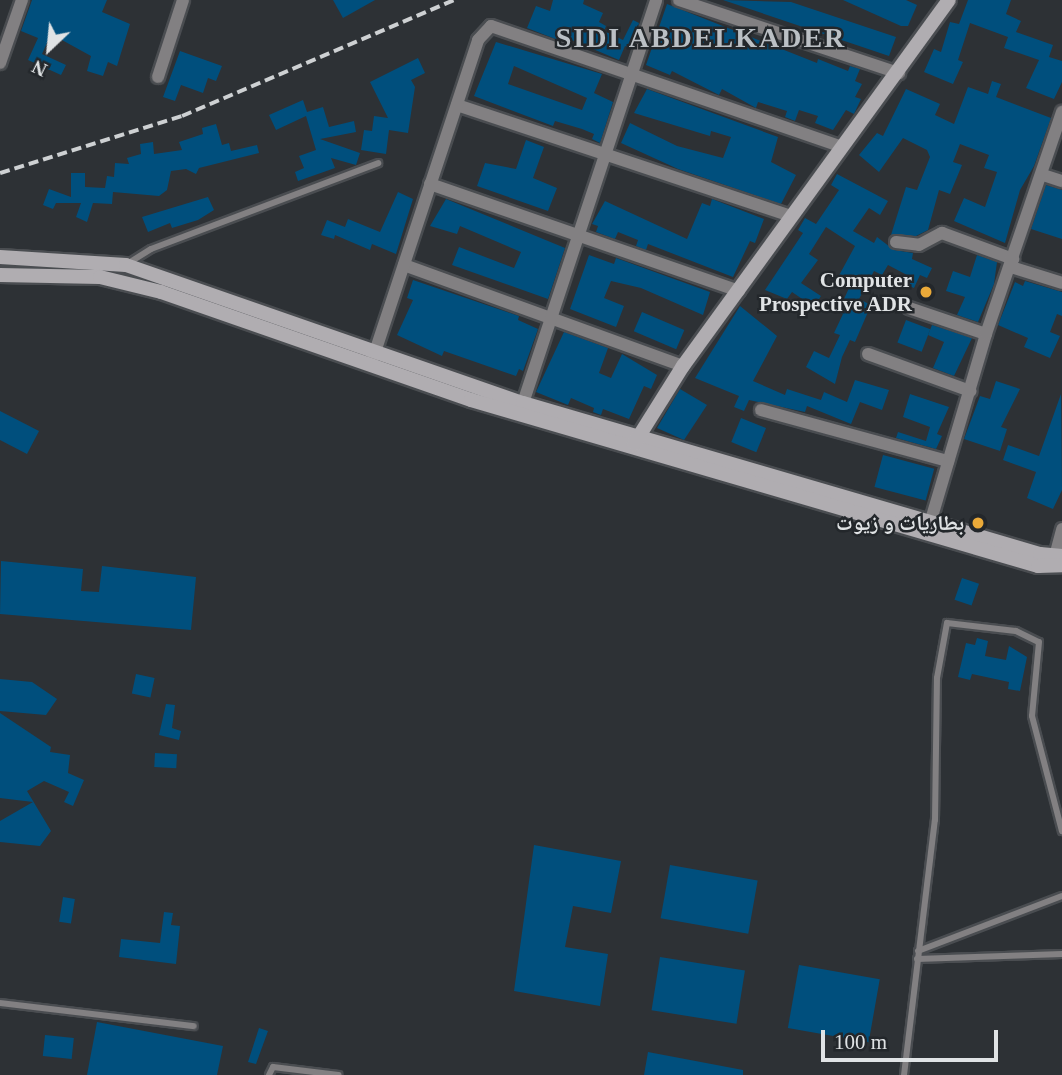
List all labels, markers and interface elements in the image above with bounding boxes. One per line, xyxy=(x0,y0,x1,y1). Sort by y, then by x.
north arrow xyxy=(14,14,84,84)
district label: SIDI ABDELKADER xyxy=(557,21,845,55)
text: N xyxy=(29,56,50,81)
place label: Computer Prospective ADR xyxy=(758,267,912,317)
marker: Computer Prospective ADR xyxy=(918,284,934,300)
place label: بطاريات و زيوت xyxy=(836,510,964,536)
marker: بطاريات و زيوت xyxy=(970,515,986,531)
scale bar xyxy=(824,1016,1001,1060)
text: 100 m xyxy=(834,1030,887,1054)

